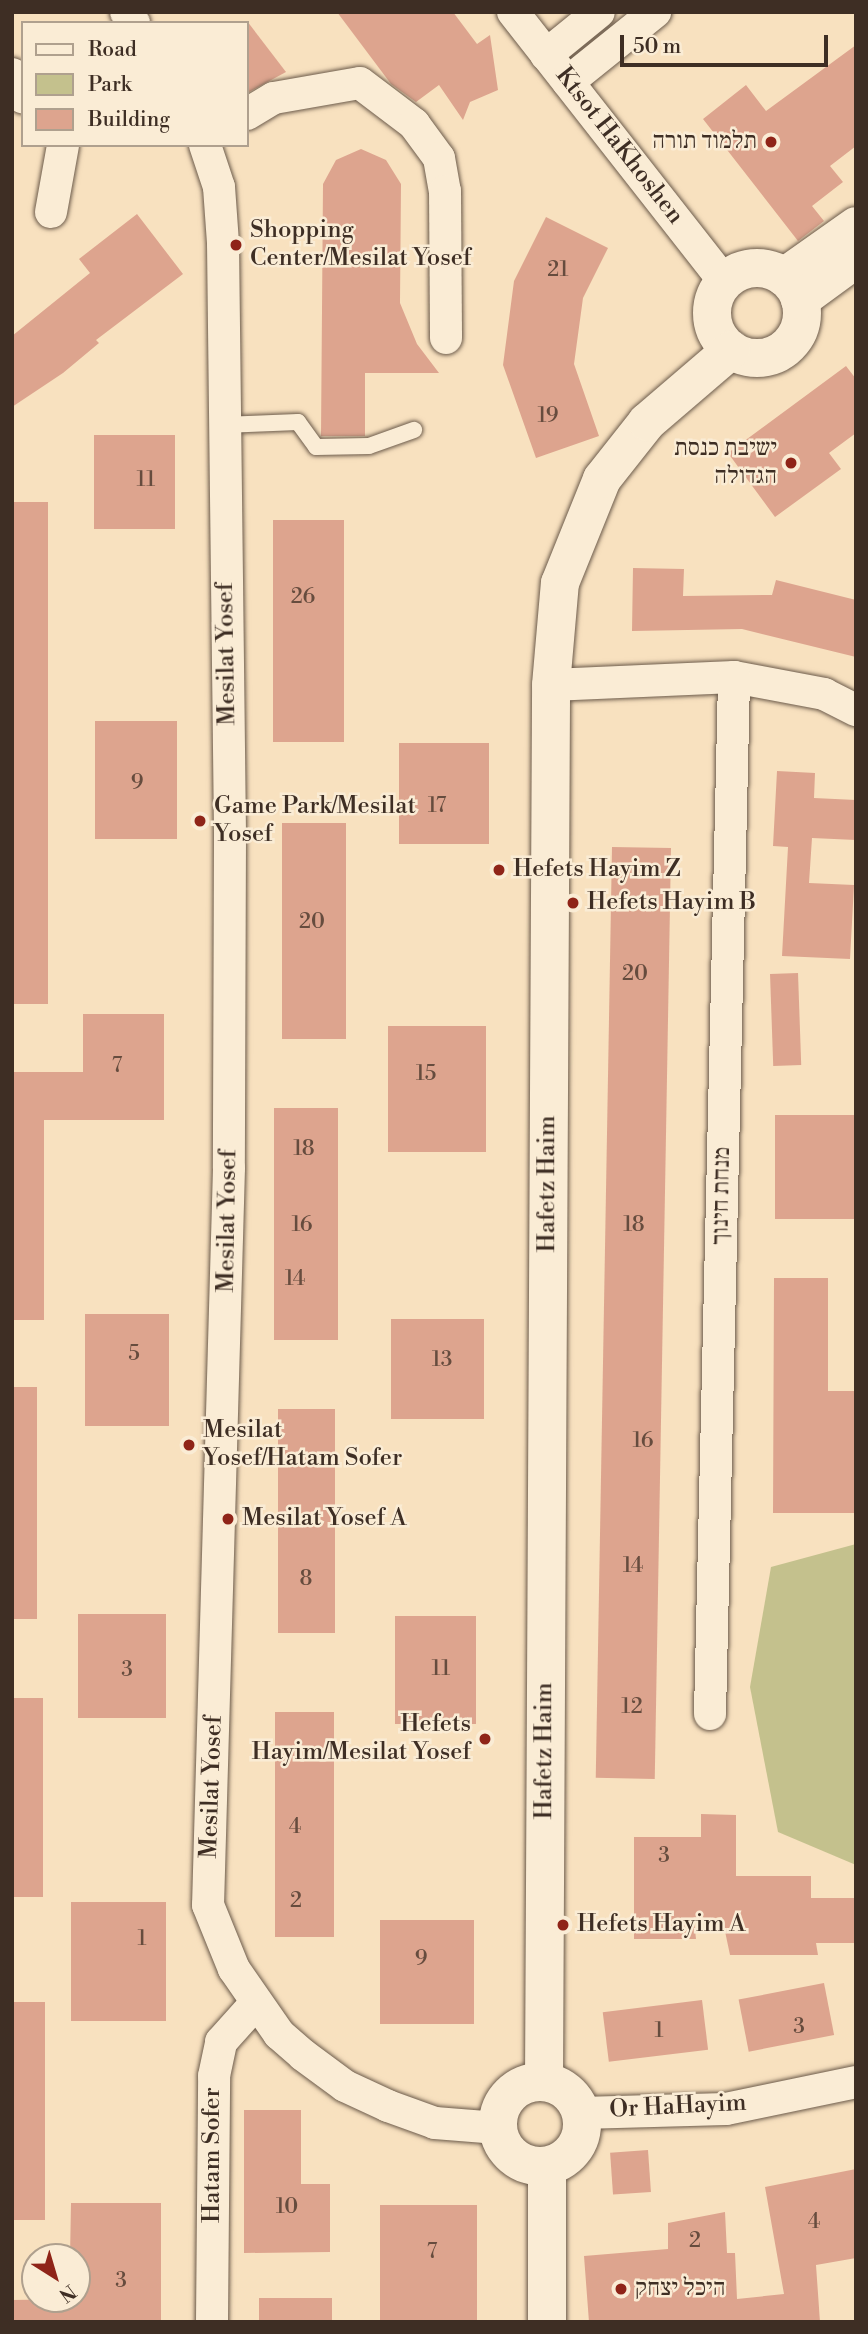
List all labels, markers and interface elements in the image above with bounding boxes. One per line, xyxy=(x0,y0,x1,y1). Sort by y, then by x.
legend xyxy=(21,21,248,147)
scale bar xyxy=(623,21,831,65)
text: 50 m xyxy=(633,34,681,60)
text: Road xyxy=(88,37,137,63)
street label: Ktsot HaKhoshen xyxy=(549,62,689,230)
text: Park xyxy=(88,72,132,98)
text: Building xyxy=(88,107,170,133)
place label: תלמוד תורה xyxy=(652,128,757,156)
marker: תלמוד תורה xyxy=(763,134,779,150)
place label: Shopping Center/Mesilat Yosef xyxy=(250,217,471,273)
marker: Shopping Center/Mesilat Yosef xyxy=(228,237,244,253)
house number: 21 xyxy=(547,257,569,283)
house number: 19 xyxy=(537,403,559,429)
place label: ישיבת כנסת הגדולה xyxy=(674,435,777,491)
marker: ישיבת כנסת הגדולה xyxy=(783,455,799,471)
house number: 11 xyxy=(137,467,155,493)
street label: Mesilat Yosef xyxy=(211,582,243,726)
house number: 26 xyxy=(291,584,315,610)
house number: 9 xyxy=(131,770,143,796)
place label: Game Park/Mesilat Yosef xyxy=(214,793,416,849)
house number: 17 xyxy=(428,793,446,819)
marker: Game Park/Mesilat Yosef xyxy=(192,813,208,829)
place label: Hefets Hayim Z xyxy=(513,856,681,884)
marker: Hefets Hayim Z xyxy=(491,862,507,878)
place label: Hefets Hayim B xyxy=(587,889,756,917)
marker: Hefets Hayim B xyxy=(565,895,581,911)
house number: 20 xyxy=(299,909,325,935)
house number: 20 xyxy=(622,961,648,987)
house number: 7 xyxy=(112,1053,122,1079)
house number: 15 xyxy=(416,1061,436,1087)
street label: Hafetz Haim xyxy=(534,1116,562,1252)
house number: 18 xyxy=(293,1136,315,1162)
street label: מנחת חינוך xyxy=(707,1147,737,1245)
street label: Mesilat Yosef xyxy=(212,1149,244,1293)
house number: 16 xyxy=(291,1212,313,1238)
house number: 18 xyxy=(623,1212,645,1238)
house number: 14 xyxy=(285,1266,305,1292)
house number: 5 xyxy=(128,1341,140,1367)
house number: 13 xyxy=(432,1347,452,1373)
place label: Mesilat Yosef/Hatam Sofer xyxy=(203,1417,402,1473)
house number: 16 xyxy=(632,1428,654,1454)
marker: Mesilat Yosef/Hatam Sofer xyxy=(181,1437,197,1453)
place label: Mesilat Yosef A xyxy=(242,1505,407,1533)
marker: Mesilat Yosef A xyxy=(220,1511,236,1527)
house number: 14 xyxy=(623,1553,643,1579)
house number: 8 xyxy=(300,1566,312,1592)
house number: 11 xyxy=(432,1656,450,1682)
house number: 3 xyxy=(121,1657,133,1683)
street label: Hafetz Haim xyxy=(531,1683,559,1819)
house number: 12 xyxy=(621,1694,643,1720)
place label: Hefets Hayim/Mesilat Yosef xyxy=(251,1711,471,1767)
street label: Mesilat Yosef xyxy=(195,1715,229,1859)
marker: Hefets Hayim/Mesilat Yosef xyxy=(477,1731,493,1747)
house number: 4 xyxy=(289,1814,301,1840)
house number: 3 xyxy=(658,1843,670,1869)
house number: 2 xyxy=(290,1888,302,1914)
place label: Hefets Hayim A xyxy=(577,1911,746,1939)
marker: Hefets Hayim A xyxy=(555,1917,571,1933)
house number: 1 xyxy=(137,1926,147,1952)
house number: 9 xyxy=(415,1946,427,1972)
house number: 3 xyxy=(793,2014,805,2040)
house number: 1 xyxy=(654,2018,664,2044)
street label: Hatam Sofer xyxy=(199,2087,227,2223)
street label: Or HaHayim xyxy=(609,2089,747,2125)
house number: 10 xyxy=(276,2194,298,2220)
house number: 4 xyxy=(808,2209,820,2235)
house number: 2 xyxy=(689,2228,701,2254)
house number: 7 xyxy=(427,2239,437,2265)
north arrow xyxy=(21,2243,91,2313)
house number: 3 xyxy=(115,2268,127,2294)
place label: היכל יצחק xyxy=(635,2275,725,2303)
text: N xyxy=(54,2279,81,2307)
marker: היכל יצחק xyxy=(613,2281,629,2297)

